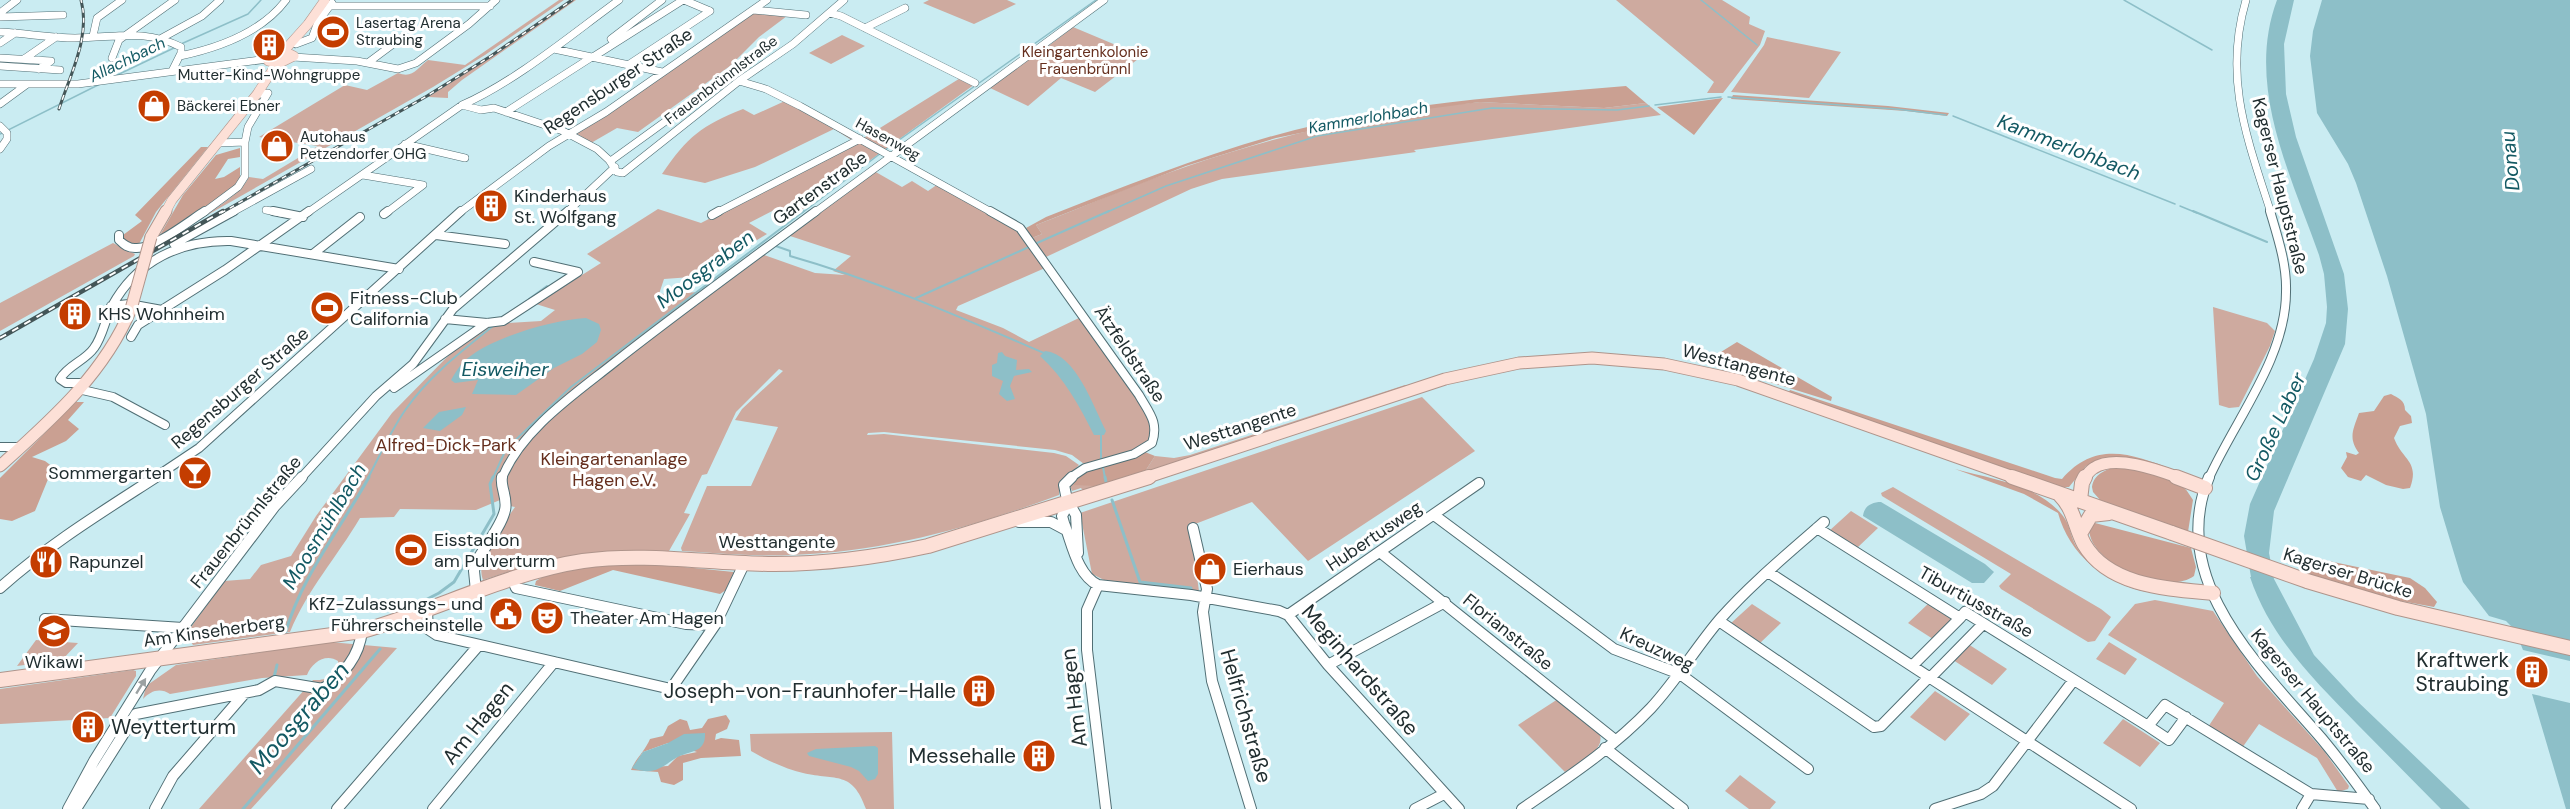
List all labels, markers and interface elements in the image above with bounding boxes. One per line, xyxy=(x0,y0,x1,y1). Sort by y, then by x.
place label: Lasertag Arena Straubing xyxy=(356,13,461,50)
sports icon: Lasertag Arena Straubing xyxy=(315,14,351,50)
street label: Regensburger Straße xyxy=(539,22,697,140)
building icon: Mutter-Kind-Wohngruppe xyxy=(251,27,287,63)
street label: Frauenbrünnlstraße xyxy=(660,31,782,129)
water label: Allachbach xyxy=(85,32,169,87)
park label: Kleingartenkolonie Frauenbrünnl xyxy=(1022,42,1148,79)
place label: Mutter-Kind-Wohngruppe xyxy=(178,65,360,85)
shop icon: Bäckerei Ebner xyxy=(136,88,172,124)
street label: Kagerser Hauptstraße xyxy=(2246,95,2314,277)
place label: Bäckerei Ebner xyxy=(177,96,281,116)
water label: Kammerlohbach xyxy=(1307,97,1429,138)
water label: Kammerlohbach xyxy=(1994,108,2144,186)
street label: Hasenweg xyxy=(852,113,924,165)
place label: Autohaus Petzendorfer OHG xyxy=(300,127,426,164)
shop icon: Autohaus Petzendorfer OHG xyxy=(259,128,295,164)
water label: Donau xyxy=(2494,130,2526,192)
street label: Gartenstraße xyxy=(768,146,872,230)
place label: Kinderhaus St. Wolfgang xyxy=(514,184,617,229)
building icon: Kinderhaus St. Wolfgang xyxy=(473,188,509,224)
water label: Moosgraben xyxy=(651,224,759,314)
place label: Fitness-Club California xyxy=(350,286,458,331)
sports icon: Fitness-Club California xyxy=(309,290,345,326)
building icon: KHS Wohnheim xyxy=(57,296,93,332)
street label: Ätzfeldstraße xyxy=(1089,301,1171,407)
place label: KHS Wohnheim xyxy=(98,302,225,326)
street label: Regensburger Straße xyxy=(166,322,314,454)
street label: Westtangente xyxy=(1679,338,1799,392)
water label: Eisweiher xyxy=(461,356,549,382)
water label: Große Laber xyxy=(2238,368,2312,486)
street label: Westtangente xyxy=(1181,398,1299,456)
park label: Alfred-Dick-Park xyxy=(375,433,517,457)
park label: Kleingartenanlage Hagen e.V. xyxy=(540,447,688,492)
street label: Frauenbrünnlstraße xyxy=(185,451,307,593)
bar icon: Sommergarten xyxy=(177,455,213,491)
water label: Moosmühlbach xyxy=(276,458,372,594)
place label: Sommergarten xyxy=(48,461,172,485)
street label: Hubertusweg xyxy=(1322,495,1426,577)
place label: Eisstadion am Pulverturm xyxy=(434,528,555,573)
street label: Westtangente xyxy=(719,530,835,554)
sports icon: Eisstadion am Pulverturm xyxy=(393,532,429,568)
street label: Kagerser Brücke xyxy=(2280,542,2416,604)
restaurant icon: Rapunzel xyxy=(28,544,64,580)
place label: Rapunzel xyxy=(69,550,144,574)
shop icon: Eierhaus xyxy=(1192,551,1228,587)
place label: Eierhaus xyxy=(1233,557,1304,581)
street label: Tiburtiusstraße xyxy=(1914,561,2038,643)
street label: Florianstraße xyxy=(1458,588,1558,676)
place label: KfZ-Zulassungs- und Führerscheinstelle xyxy=(309,592,483,637)
public building icon: KfZ-Zulassungs- und Führerscheinstelle xyxy=(488,596,524,632)
street label: Meginhardstraße xyxy=(1295,598,1425,742)
theatre icon: Theater Am Hagen xyxy=(529,600,565,636)
place label: Theater Am Hagen xyxy=(570,606,724,630)
street label: Am Kinseherberg xyxy=(142,609,286,653)
school or university icon: Wikawi xyxy=(36,613,72,649)
street label: Kreuzweg xyxy=(1616,621,1698,677)
street label: Kagerser Hauptstraße xyxy=(2245,624,2381,778)
street label: Helfrichstraße xyxy=(1214,646,1278,786)
place label: Kraftwerk Straubing xyxy=(2415,646,2509,698)
street label: Am Hagen xyxy=(1054,647,1094,749)
place label: Wikawi xyxy=(25,650,83,674)
building icon: Kraftwerk Straubing xyxy=(2514,654,2550,690)
water label: Moosgraben xyxy=(241,655,356,780)
building icon: Joseph-von-Fraunhofer-Halle xyxy=(961,673,997,709)
street label: Am Hagen xyxy=(436,676,520,770)
place label: Joseph-von-Fraunhofer-Halle xyxy=(664,677,956,705)
one-way arrow xyxy=(135,678,146,694)
building icon: Weytterturm xyxy=(70,709,106,745)
place label: Weytterturm xyxy=(111,713,236,741)
building icon: Messehalle xyxy=(1021,738,1057,774)
place label: Messehalle xyxy=(909,742,1016,770)

